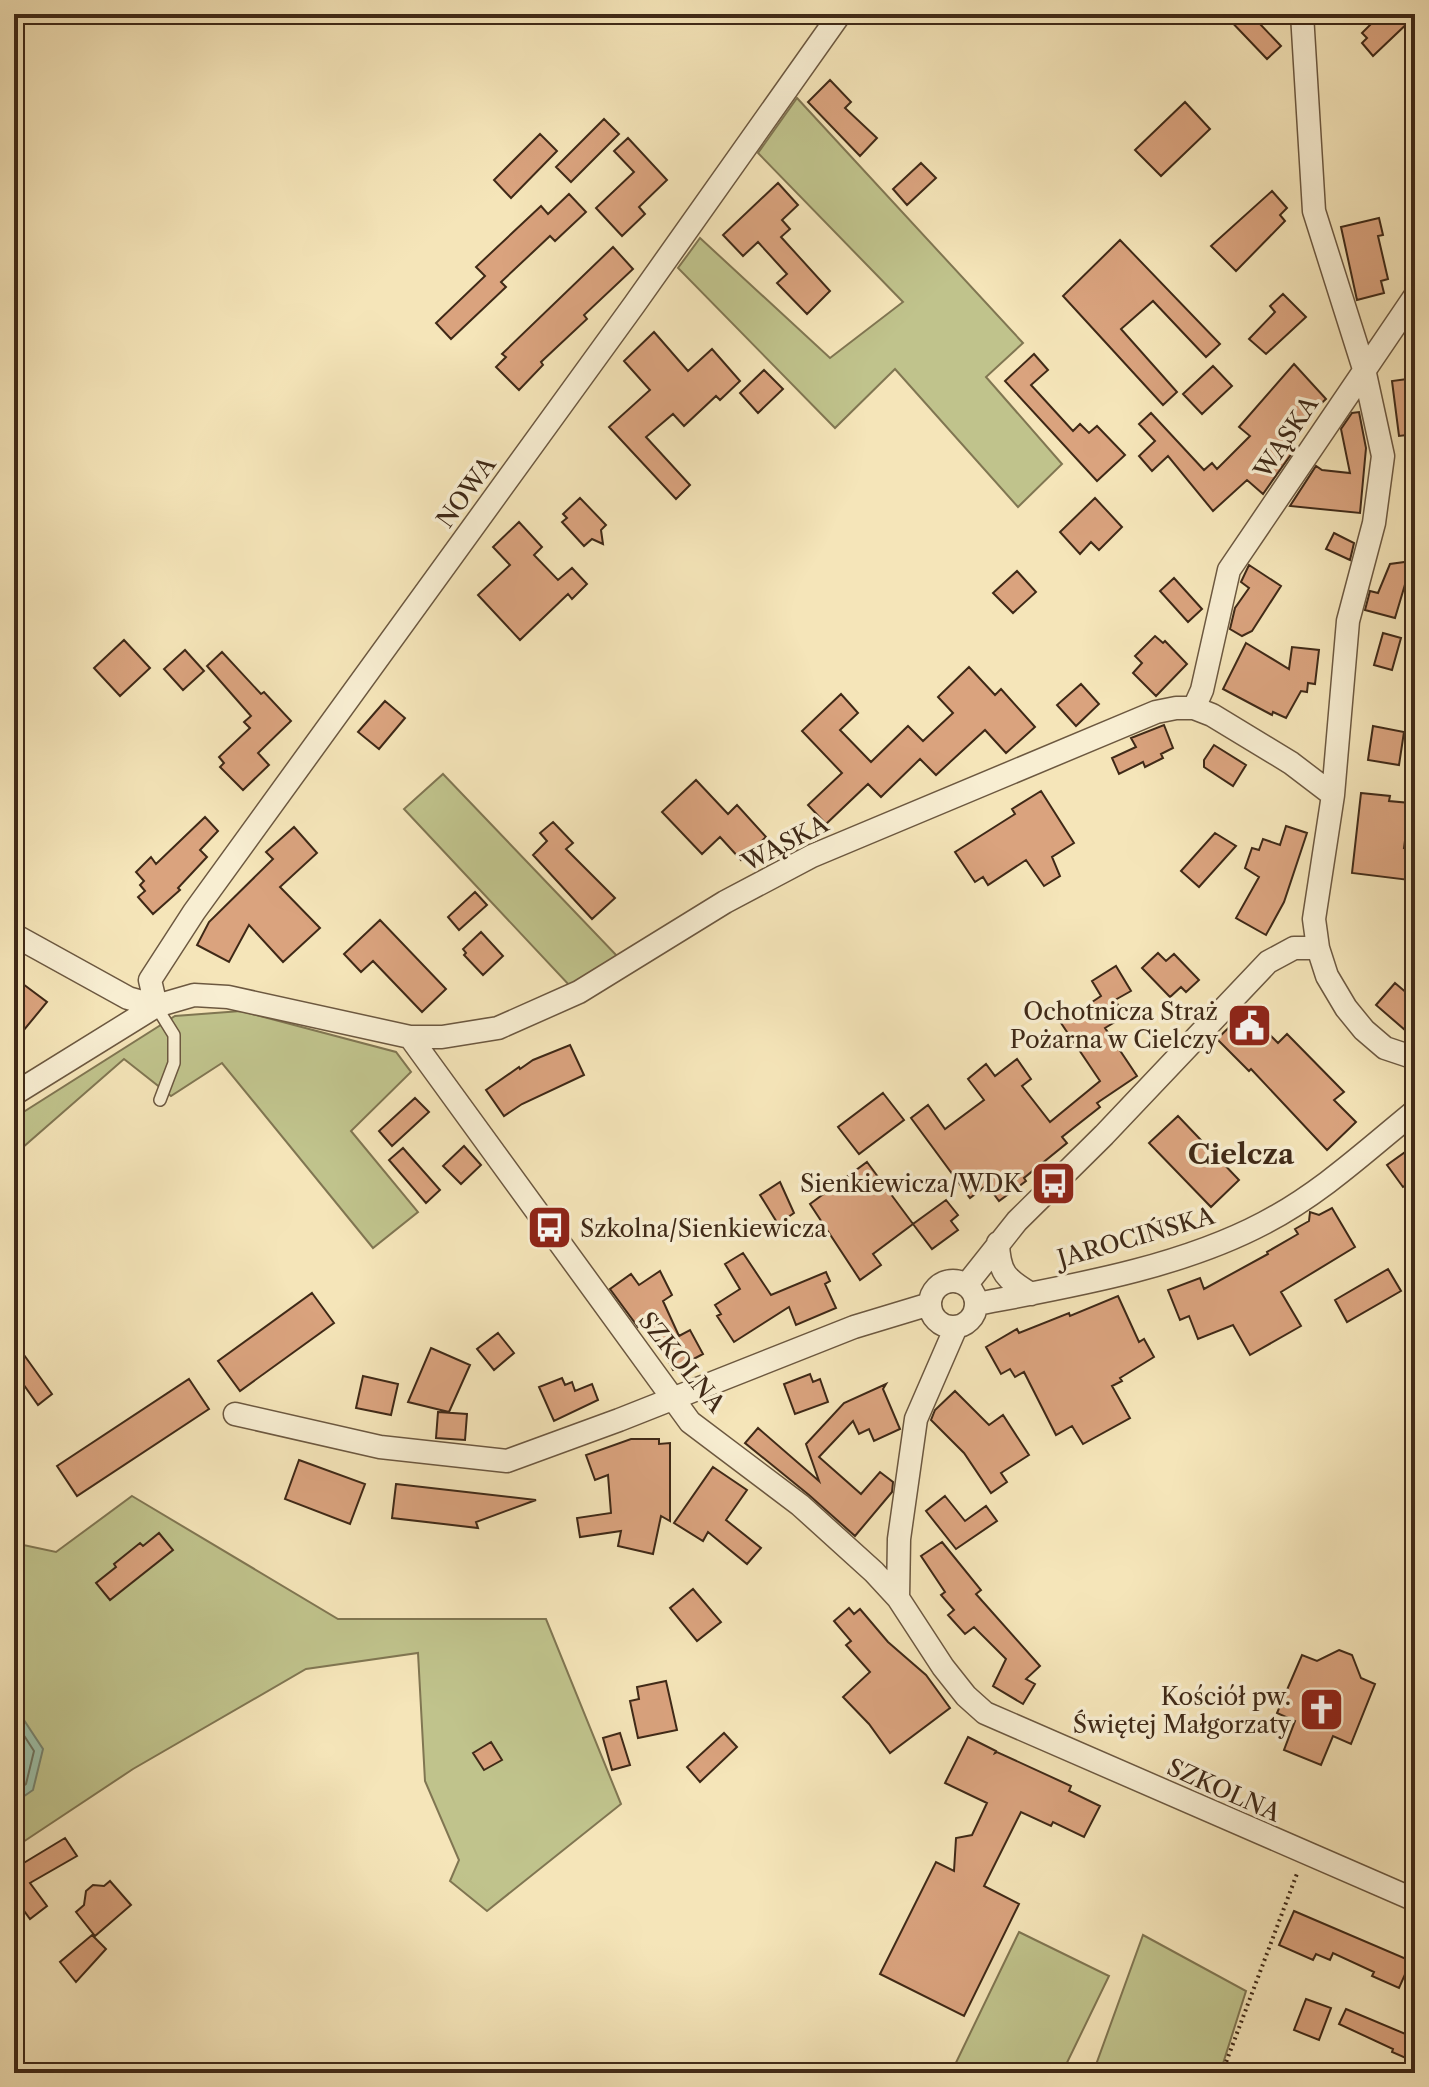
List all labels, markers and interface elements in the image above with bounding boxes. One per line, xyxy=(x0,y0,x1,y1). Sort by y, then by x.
street label: WĄSKA xyxy=(1247,389,1325,485)
street label: NOWA xyxy=(430,450,502,533)
street label: WĄSKA xyxy=(736,808,834,877)
place label: Ochotnicza Straż Pożarna w Cielczy xyxy=(1010,997,1219,1054)
public building icon: Ochotnicza Straż Pożarna w Cielczy xyxy=(1225,1001,1273,1049)
district label: Cielcza xyxy=(1188,1137,1295,1171)
bus stop icon: Sienkiewicza/WDK xyxy=(1029,1159,1077,1207)
place label: Sienkiewicza/WDK xyxy=(800,1169,1023,1198)
street label: JAROCIŃSKA xyxy=(1050,1199,1219,1274)
bus stop icon: Szkolna/Sienkiewicza xyxy=(525,1204,573,1252)
place label: Szkolna/Sienkiewicza xyxy=(580,1214,827,1243)
street label: SZKOLNA xyxy=(633,1306,732,1419)
place label: Kościół pw. Świętej Małgorzaty xyxy=(1073,1682,1292,1739)
church icon: Kościół pw. Świętej Małgorzaty xyxy=(1298,1686,1346,1734)
street label: SZKOLNA xyxy=(1163,1752,1286,1828)

